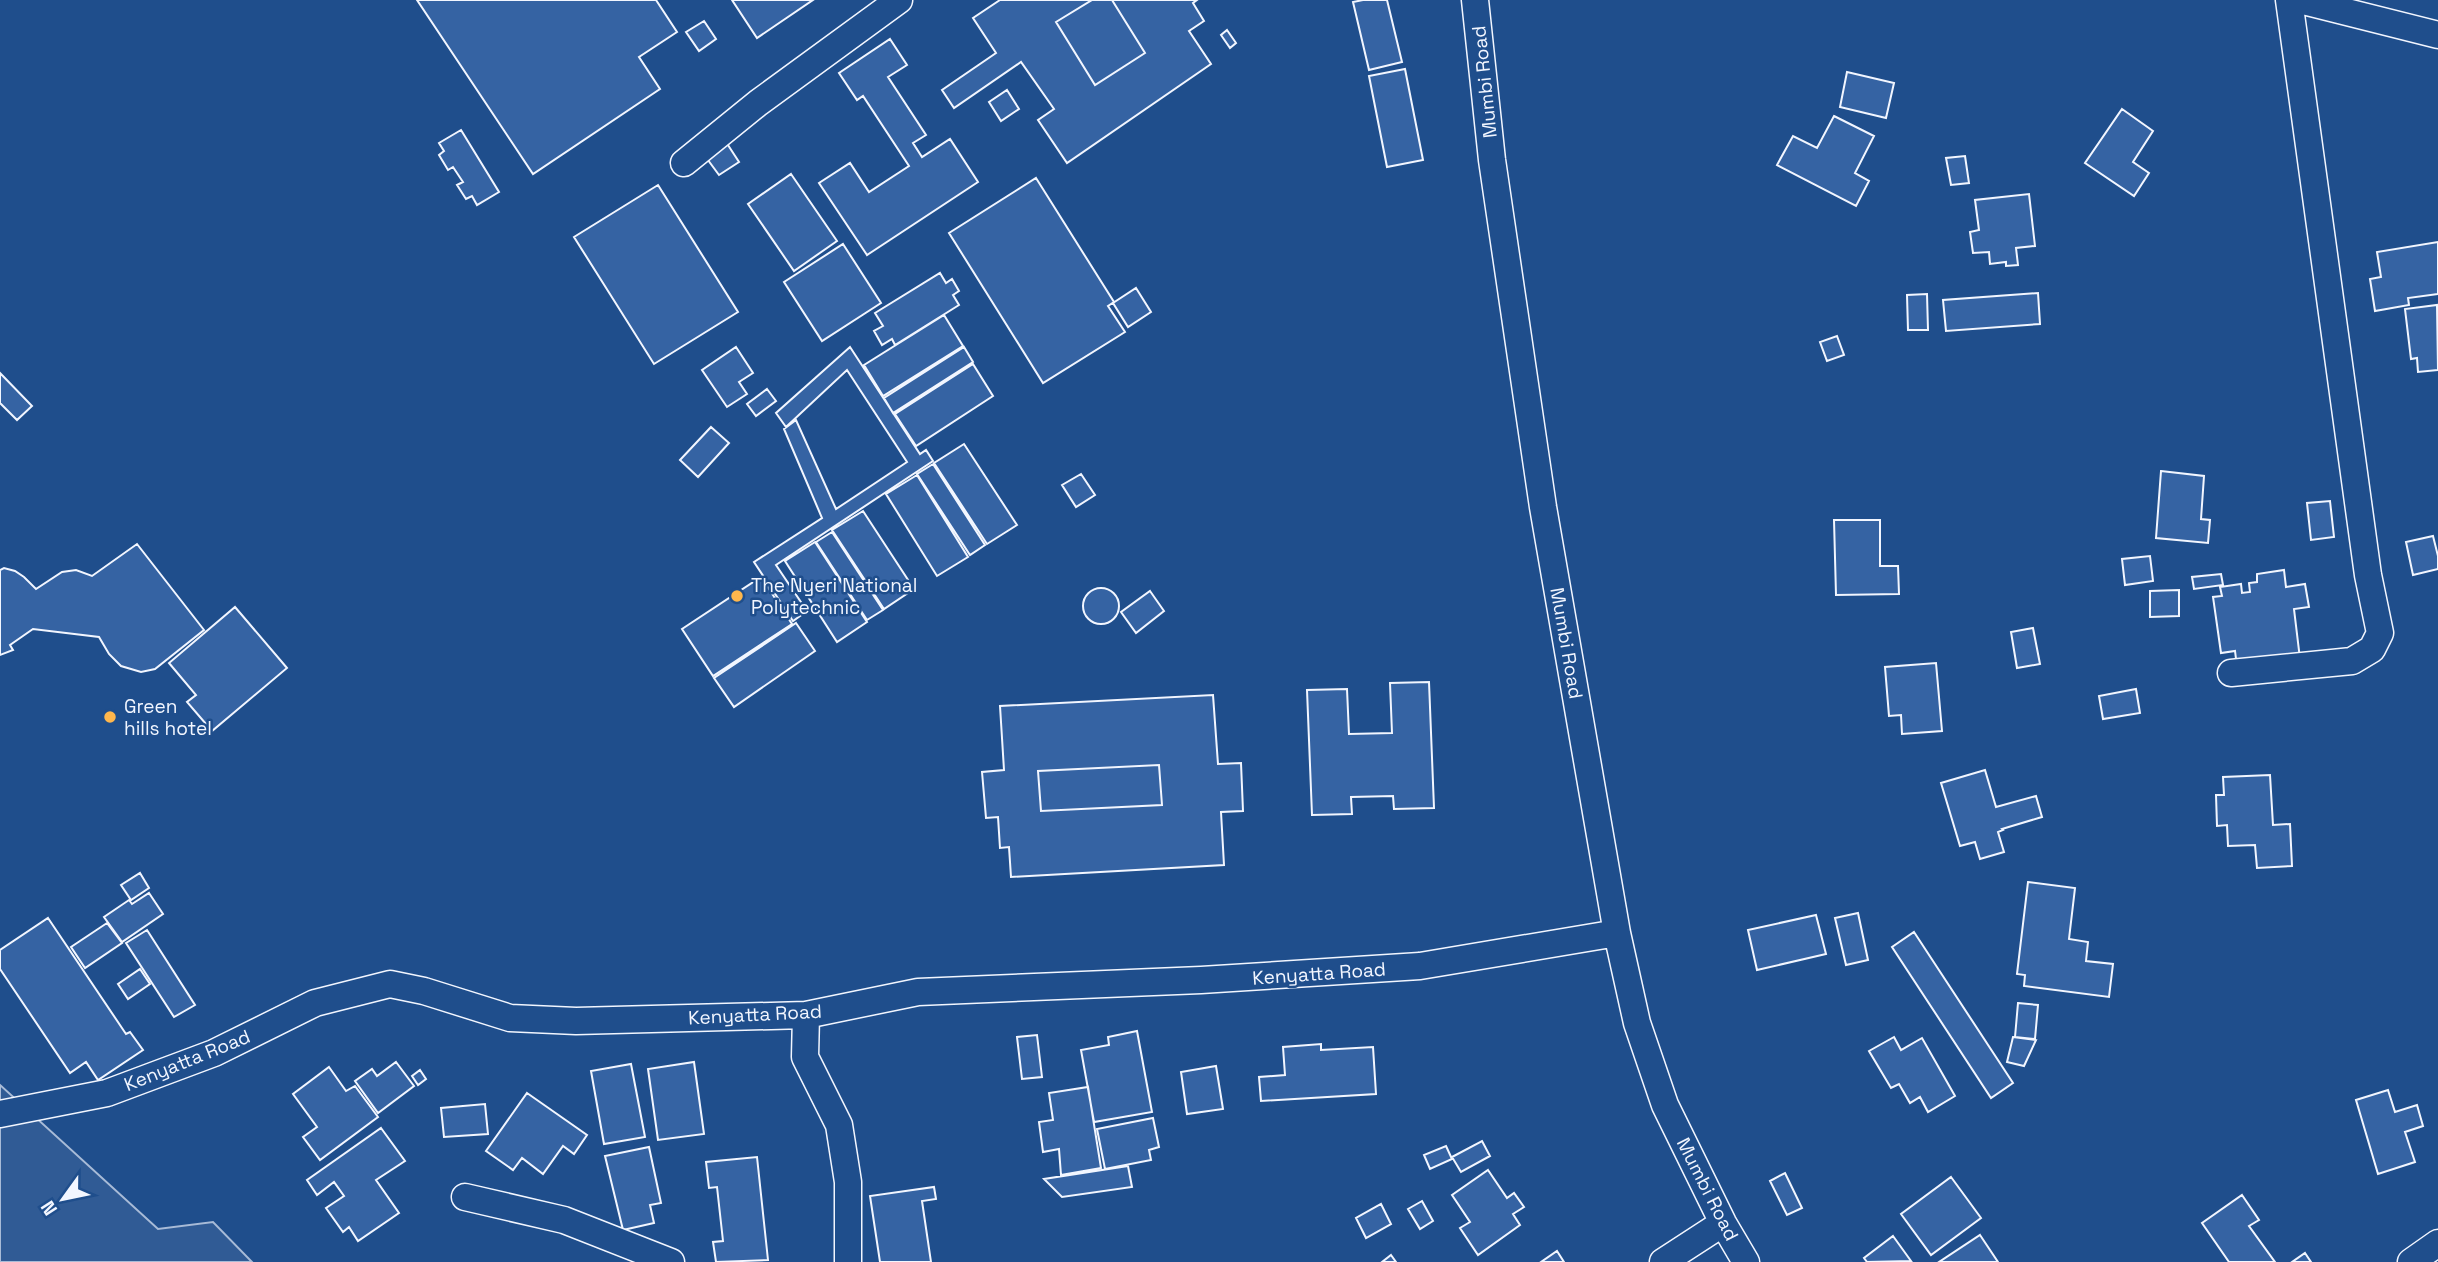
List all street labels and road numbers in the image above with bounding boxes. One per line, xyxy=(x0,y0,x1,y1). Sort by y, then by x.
street label: Mumbi Road xyxy=(1466,25,1503,139)
street label: Mumbi Road xyxy=(1544,585,1589,701)
street label: Kenyatta Road xyxy=(1251,956,1387,991)
street label: Kenyatta Road xyxy=(688,999,822,1030)
street label: Kenyatta Road xyxy=(120,1024,254,1097)
street label: Mumbi Road xyxy=(1671,1133,1744,1245)

